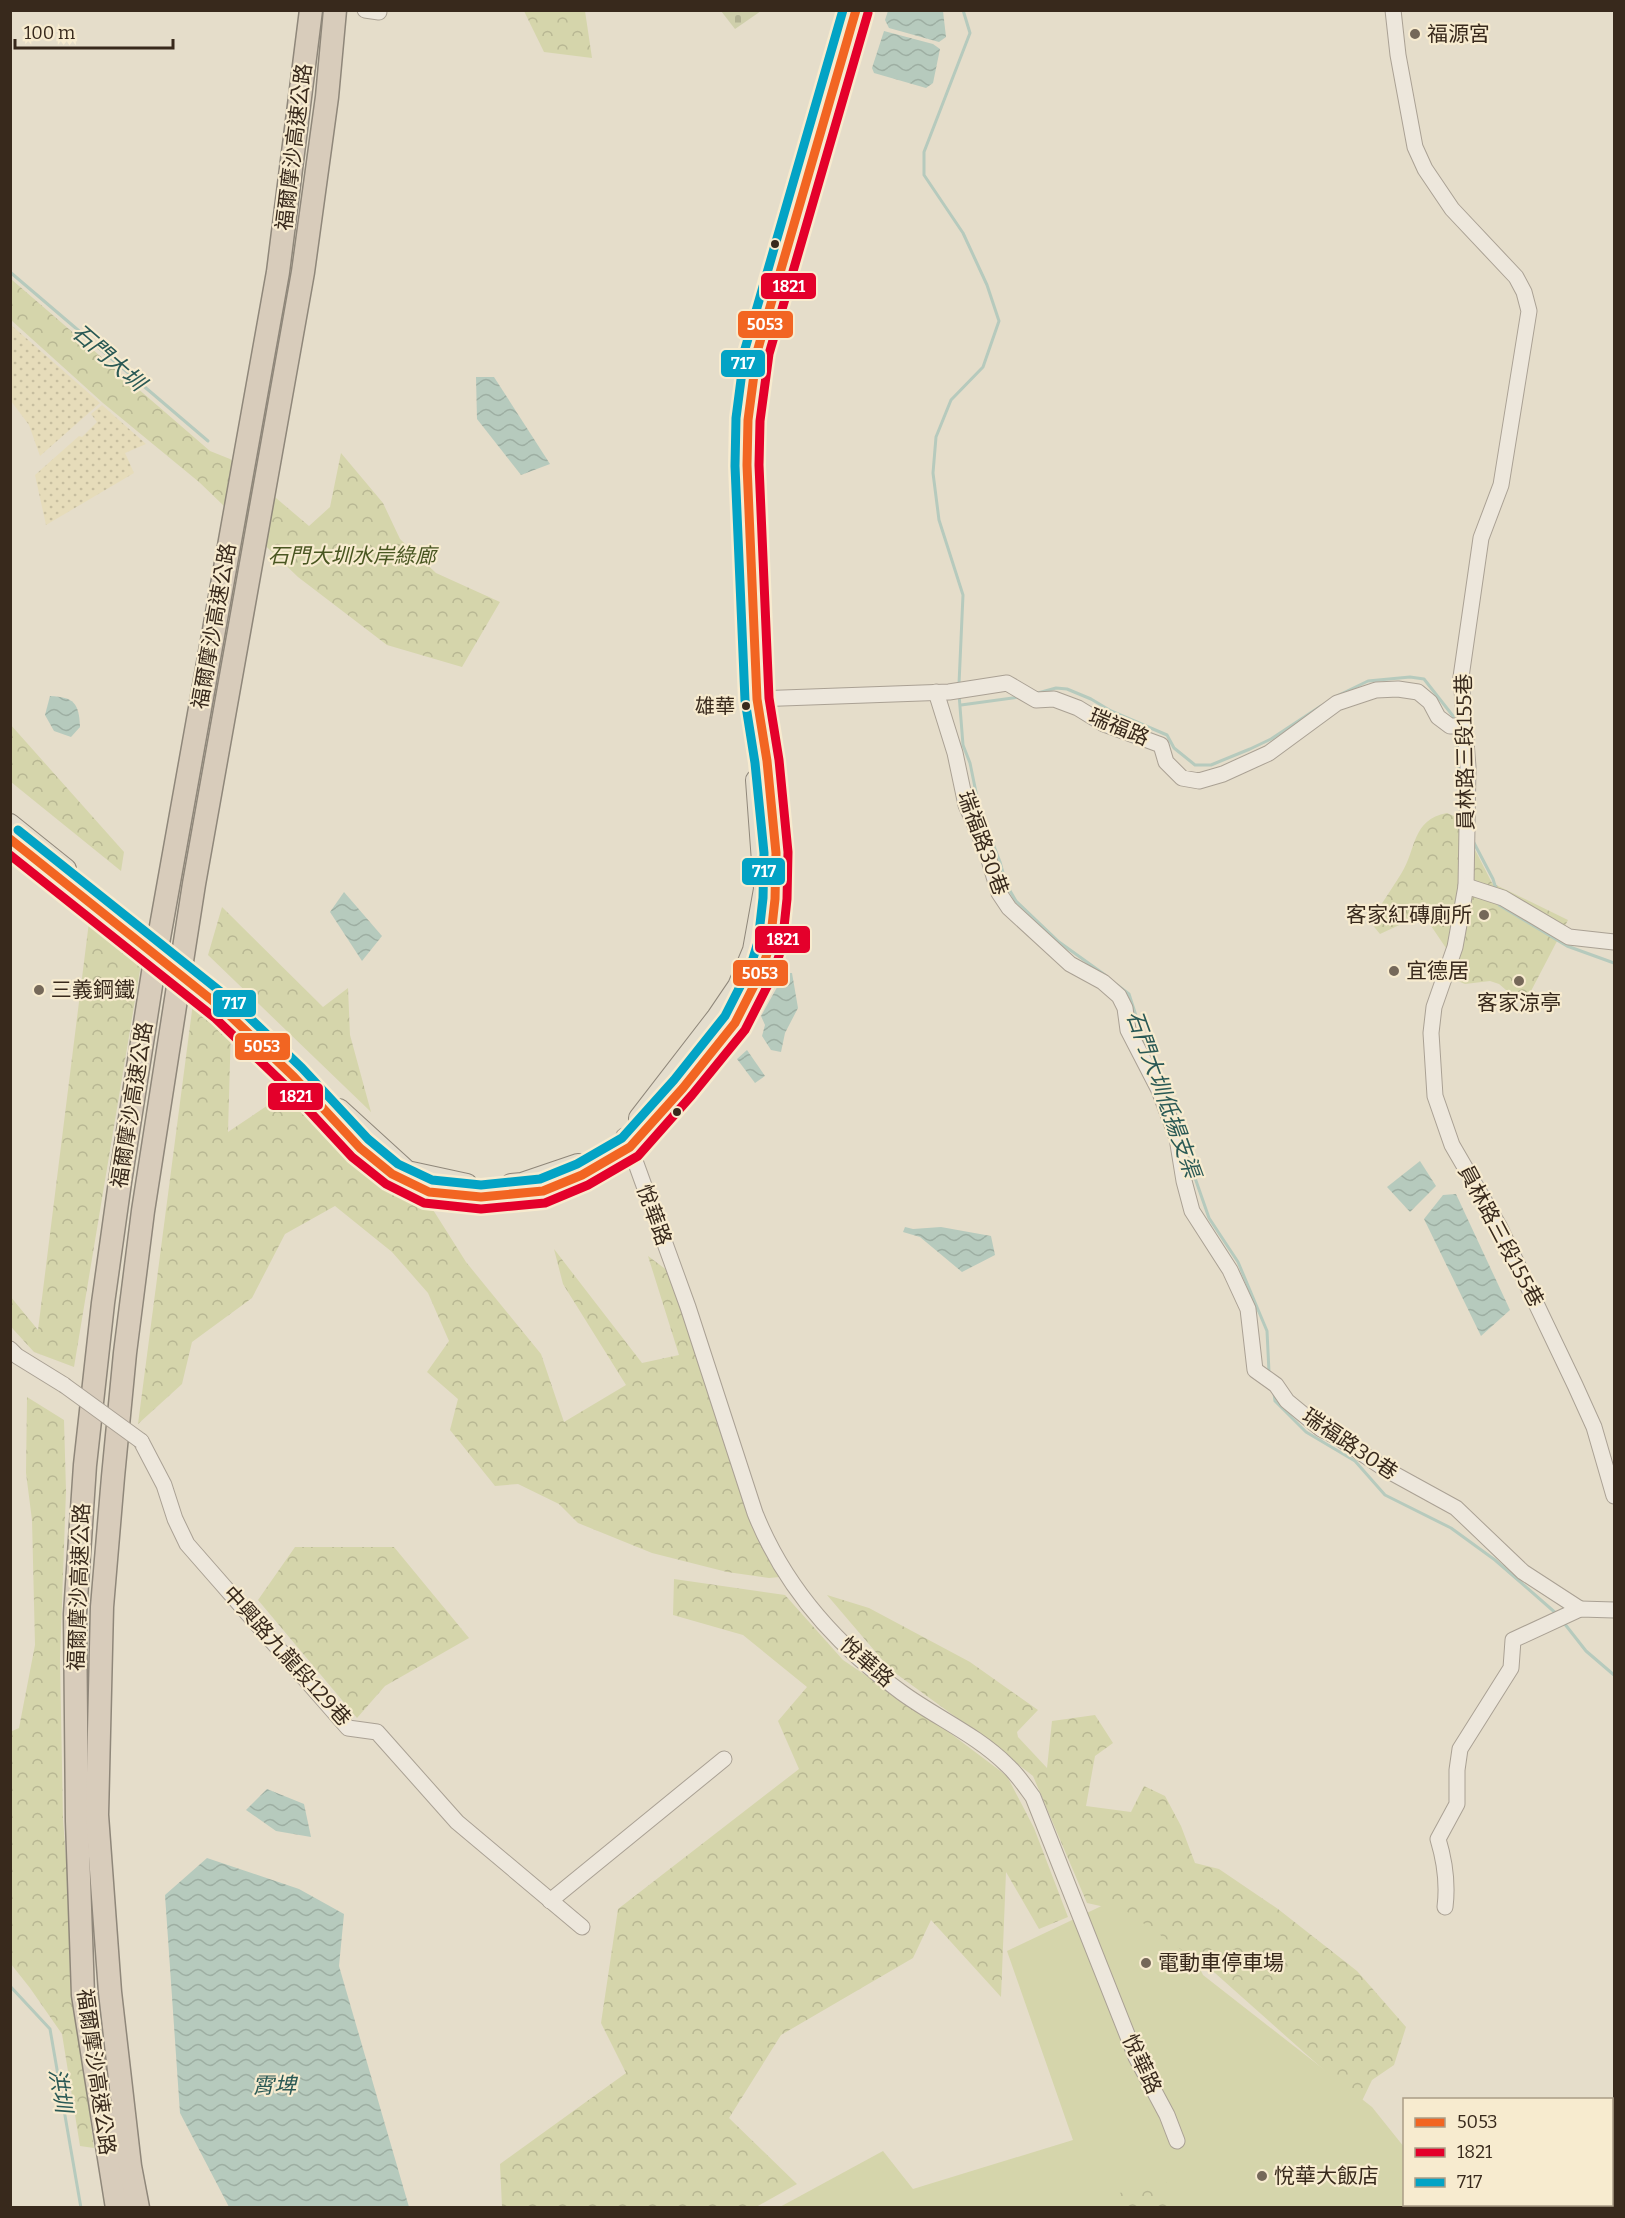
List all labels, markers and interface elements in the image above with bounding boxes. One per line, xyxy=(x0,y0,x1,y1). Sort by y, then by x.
scale bar xyxy=(15,12,172,50)
place label: 福源宮 xyxy=(1427,21,1490,47)
text: 100 m xyxy=(24,22,75,44)
marker: 福源宮 xyxy=(1408,27,1422,41)
street label: 福爾摩沙高速公路 xyxy=(271,62,317,232)
unlabelled marker xyxy=(769,238,781,250)
line badge: 1821 xyxy=(760,272,817,300)
text: 1821 xyxy=(773,277,805,296)
line badge: 5053 xyxy=(737,310,794,339)
text: 5053 xyxy=(747,315,783,334)
water label: 石門大圳 xyxy=(67,318,153,398)
line badge: 717 xyxy=(720,349,766,378)
text: 717 xyxy=(731,354,755,373)
street label: 福爾摩沙高速公路 xyxy=(187,541,241,711)
park label: 石門大圳水岸綠廊 xyxy=(268,543,439,569)
street label: 員林路三段155巷 xyxy=(1451,673,1479,831)
place label: 雄華 xyxy=(695,694,735,718)
marker: 雄華 xyxy=(740,700,752,712)
street label: 瑞福路 xyxy=(1085,703,1153,751)
street label: 瑞福路30巷 xyxy=(952,787,1014,899)
line badge: 717 xyxy=(741,857,786,886)
text: 717 xyxy=(752,862,776,881)
place label: 客家紅磚廁所 xyxy=(1346,902,1472,928)
marker: 客家紅磚廁所 xyxy=(1477,908,1491,922)
line badge: 1821 xyxy=(754,925,811,954)
text: 1821 xyxy=(767,930,799,949)
place label: 宜德居 xyxy=(1406,958,1469,984)
line badge: 5053 xyxy=(732,959,789,987)
text: 5053 xyxy=(742,964,778,983)
marker: 宜德居 xyxy=(1387,964,1401,978)
marker: 客家涼亭 xyxy=(1512,974,1526,988)
place label: 三義鋼鐵 xyxy=(51,977,135,1003)
marker: 三義鋼鐵 xyxy=(32,983,46,997)
line badge: 717 xyxy=(212,989,257,1018)
place label: 客家涼亭 xyxy=(1477,990,1561,1016)
text: 717 xyxy=(222,994,246,1013)
water label: 石門大圳低揚支渠 xyxy=(1121,1007,1207,1184)
street label: 福爾摩沙高速公路 xyxy=(106,1020,158,1190)
line badge: 5053 xyxy=(234,1032,291,1061)
text: 5053 xyxy=(244,1037,280,1056)
line badge: 1821 xyxy=(267,1082,324,1111)
text: 1821 xyxy=(280,1087,312,1106)
unlabelled marker xyxy=(671,1106,683,1118)
street label: 員林路三段155巷 xyxy=(1453,1161,1549,1311)
street label: 悅華路 xyxy=(631,1181,677,1249)
street label: 瑞福路30巷 xyxy=(1297,1403,1403,1485)
street label: 福爾摩沙高速公路 xyxy=(63,1503,95,1671)
street label: 中興路九龍段129巷 xyxy=(217,1581,357,1731)
street label: 悅華路 xyxy=(835,1632,899,1692)
place label: 電動車停車場 xyxy=(1158,1950,1284,1976)
marker: 電動車停車場 xyxy=(1139,1956,1153,1970)
street label: 福爾摩沙高速公路 xyxy=(71,1987,121,2157)
street label: 悅華路 xyxy=(1117,2030,1167,2098)
water label: 洪圳 xyxy=(43,2066,78,2117)
water label: 霄埤 xyxy=(252,2072,299,2099)
legend xyxy=(1403,2098,1613,2206)
text: 5053 xyxy=(1457,2111,1498,2133)
text: 1821 xyxy=(1457,2141,1493,2163)
place label: 悅華大飯店 xyxy=(1274,2163,1379,2189)
marker: 悅華大飯店 xyxy=(1255,2169,1269,2183)
text: 717 xyxy=(1457,2171,1482,2193)

